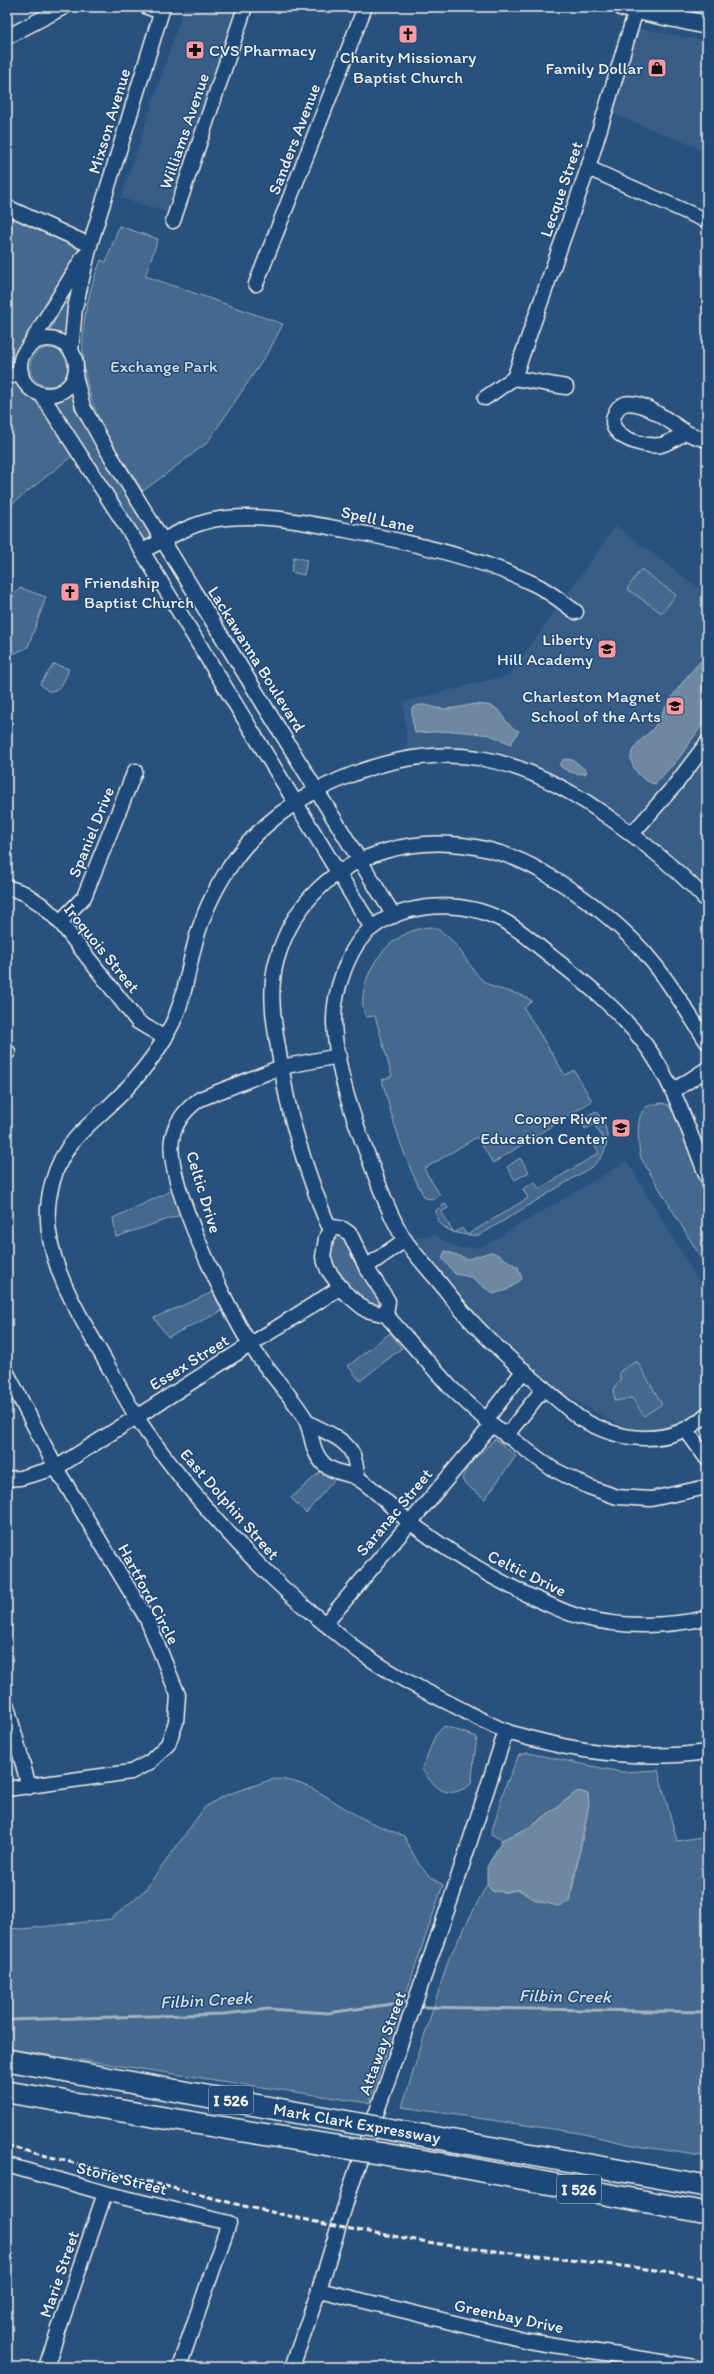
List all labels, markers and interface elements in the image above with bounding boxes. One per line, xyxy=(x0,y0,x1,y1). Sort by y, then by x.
church icon: Charity Missionary Baptist Church xyxy=(397,23,419,45)
pharmacy icon: CVS Pharmacy xyxy=(184,39,206,61)
place label: CVS Pharmacy xyxy=(209,40,316,60)
place label: Charity Missionary Baptist Church xyxy=(340,47,476,87)
shop icon: Family Dollar xyxy=(646,57,668,79)
place label: Family Dollar xyxy=(546,58,643,78)
street label: Mixson Avenue xyxy=(83,66,135,176)
street label: Williams Avenue xyxy=(155,70,213,192)
street label: Sanders Avenue xyxy=(264,81,324,197)
street label: Lecque Street xyxy=(535,138,587,239)
park label: Exchange Park xyxy=(110,356,218,376)
street label: Spell Lane xyxy=(339,501,417,537)
place label: Friendship Baptist Church xyxy=(84,572,194,612)
church icon: Friendship Baptist Church xyxy=(59,581,81,603)
street label: Lackawanna Boulevard xyxy=(204,582,310,736)
place label: Liberty Hill Academy xyxy=(497,629,593,669)
school or university icon: Liberty Hill Academy xyxy=(596,638,618,660)
place label: Charleston Magnet School of the Arts xyxy=(522,686,661,726)
school or university icon: Charleston Magnet School of the Arts xyxy=(664,695,686,717)
street label: Spaniel Drive xyxy=(64,784,118,880)
street label: Iroquois Street xyxy=(60,899,144,997)
place label: Cooper River Education Center xyxy=(480,1108,607,1148)
school or university icon: Cooper River Education Center xyxy=(610,1117,632,1139)
street label: Celtic Drive xyxy=(182,1149,226,1235)
street label: Essex Street xyxy=(146,1330,232,1394)
street label: East Dolphin Street xyxy=(176,1444,284,1564)
street label: Saranac Street xyxy=(352,1464,436,1560)
street label: Hartford Circle xyxy=(114,1540,184,1648)
street label: Celtic Drive xyxy=(485,1545,569,1601)
water label: Filbin Creek xyxy=(519,1984,613,2008)
water label: Filbin Creek xyxy=(159,1987,254,2013)
street label: Attaway Street xyxy=(354,1988,410,2098)
road number: I 526 xyxy=(209,2086,253,2114)
street label: Mark Clark Expressway xyxy=(272,2098,442,2148)
street label: Storie Street xyxy=(75,2157,170,2199)
road number: I 526 xyxy=(557,2175,601,2203)
street label: Marie Street xyxy=(35,2228,83,2320)
street label: Greenbay Drive xyxy=(453,2295,565,2337)

